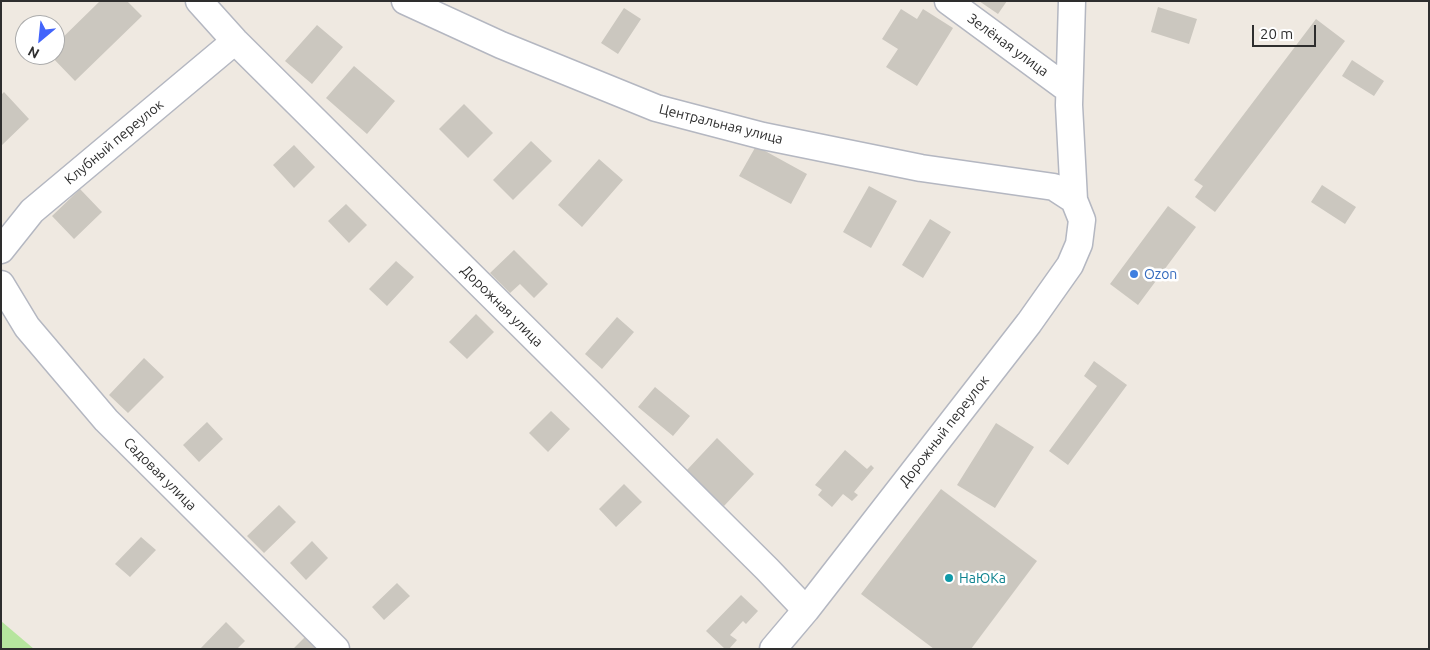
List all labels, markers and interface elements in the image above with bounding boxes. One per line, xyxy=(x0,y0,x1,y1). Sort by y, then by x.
street label: Зелёная улица xyxy=(964,10,1052,80)
north arrow xyxy=(15,15,65,65)
scale bar xyxy=(1255,15,1319,47)
text: 20 m xyxy=(1260,25,1293,42)
text: N xyxy=(25,43,42,62)
street label: Клубный переулок xyxy=(61,96,167,188)
street label: Центральная улица xyxy=(657,100,785,148)
street label: Дорожная улица xyxy=(458,262,546,350)
place label: Ozon xyxy=(1144,266,1177,282)
marker: Ozon xyxy=(1128,268,1140,280)
street label: Дорожный переулок xyxy=(895,372,993,490)
street label: Садовая улица xyxy=(120,434,200,514)
place label: НаЮКа xyxy=(959,570,1006,586)
marker: НаЮКа xyxy=(943,572,955,584)

